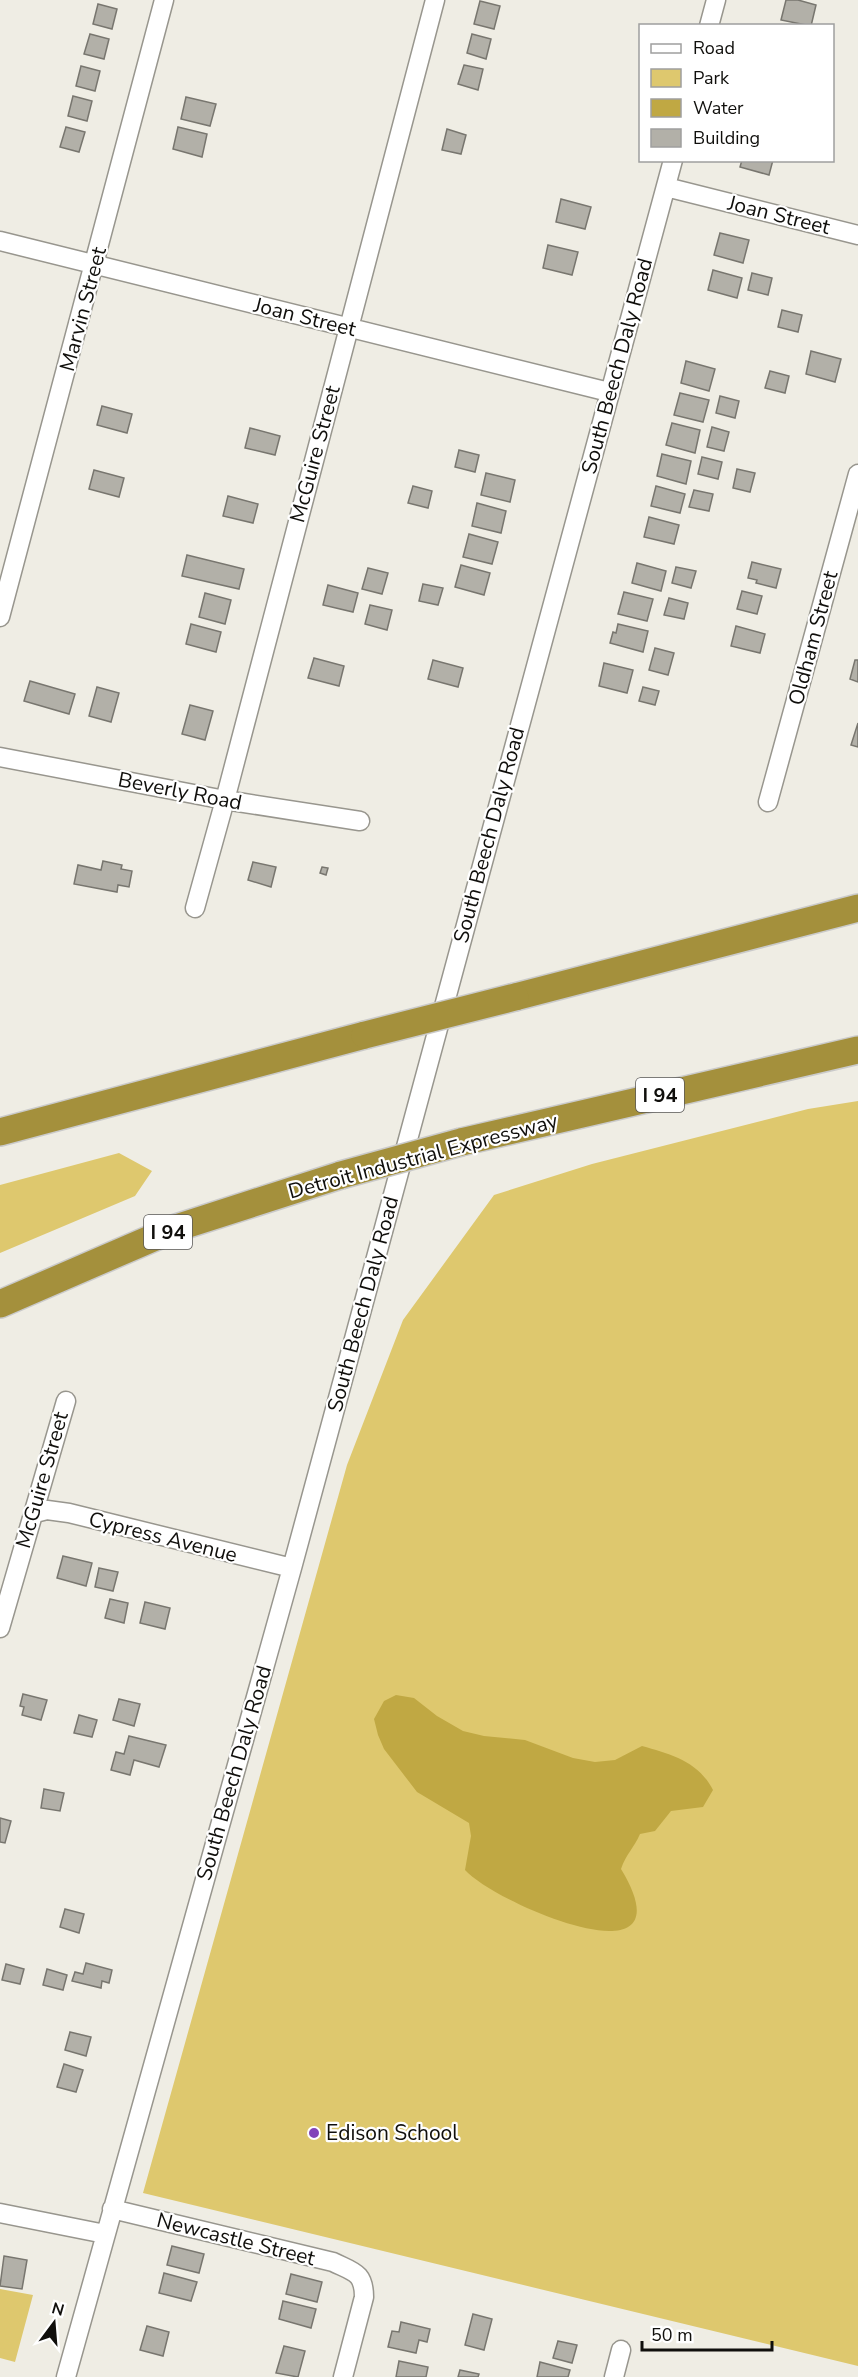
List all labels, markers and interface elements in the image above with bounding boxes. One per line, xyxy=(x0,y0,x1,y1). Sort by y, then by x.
legend xyxy=(639,24,834,162)
text: Road xyxy=(693,36,735,60)
text: Park xyxy=(693,66,730,90)
text: Water xyxy=(693,96,744,120)
text: Building xyxy=(693,126,760,150)
street label: Joan Street xyxy=(724,189,834,241)
street label: Marvin Street xyxy=(53,243,113,374)
street label: South Beech Daly Road xyxy=(575,255,659,477)
street label: Joan Street xyxy=(250,291,360,343)
street label: McGuire Street xyxy=(283,382,347,526)
street label: Oldham Street xyxy=(782,567,845,708)
street label: South Beech Daly Road xyxy=(447,724,531,946)
street label: Beverly Road xyxy=(116,765,244,817)
road number: I 94 xyxy=(636,1078,684,1112)
street label: Detroit Industrial Expressway xyxy=(285,1106,561,1205)
street label: South Beech Daly Road xyxy=(321,1193,405,1415)
road number: I 94 xyxy=(144,1215,192,1249)
street label: McGuire Street xyxy=(9,1408,75,1552)
street label: Cypress Avenue xyxy=(86,1505,240,1569)
street label: South Beech Daly Road xyxy=(190,1662,278,1884)
place label: Edison School xyxy=(326,2119,459,2147)
marker: Edison School xyxy=(307,2126,321,2140)
street label: Newcastle Street xyxy=(154,2206,319,2272)
north arrow xyxy=(24,2293,84,2353)
text: N xyxy=(49,2297,67,2322)
scale bar xyxy=(642,2314,772,2352)
text: 50 m xyxy=(651,2323,693,2347)

